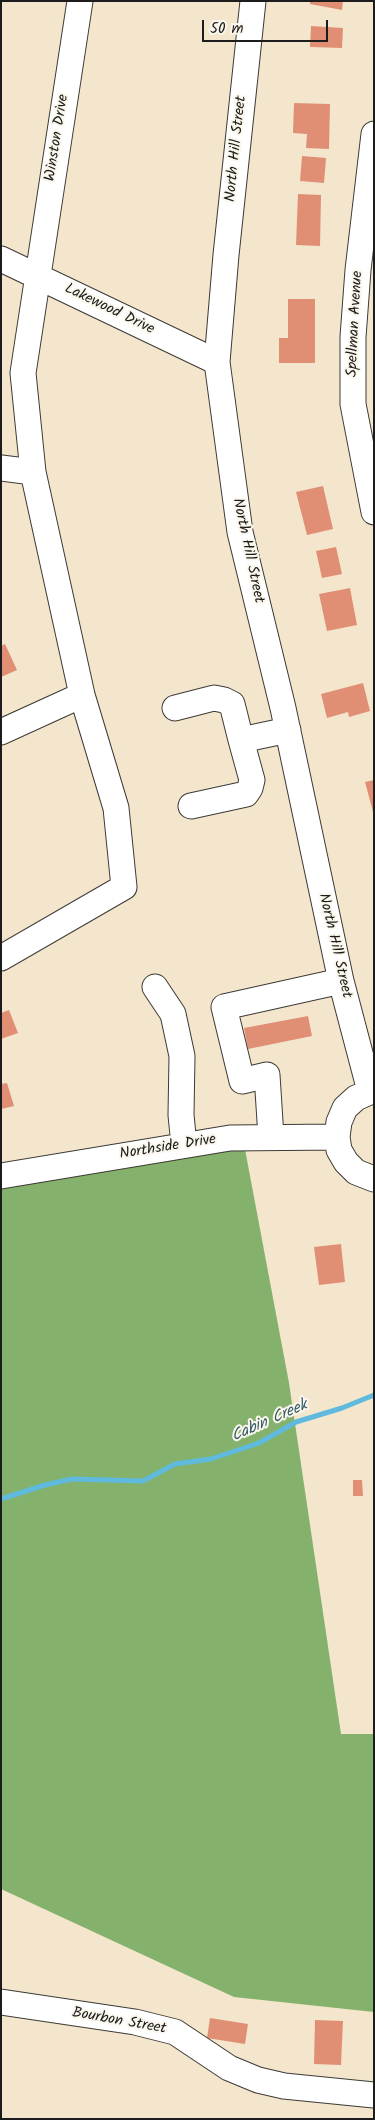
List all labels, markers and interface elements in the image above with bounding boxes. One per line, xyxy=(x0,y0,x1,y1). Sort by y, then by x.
scale bar xyxy=(205,10,331,42)
text: 50 m xyxy=(210,17,244,41)
street label: Winston Drive xyxy=(42,93,74,183)
street label: North Hill Street xyxy=(222,95,252,203)
street label: Spellman Avenue xyxy=(344,270,368,378)
street label: Lakewood Drive xyxy=(61,281,157,339)
street label: North Hill Street xyxy=(227,497,267,605)
street label: North Hill Street xyxy=(313,892,355,1000)
street label: Northside Drive xyxy=(119,1132,217,1164)
water label: Cabin Creek xyxy=(229,1397,311,1447)
street label: Bourbon Street xyxy=(71,2005,167,2039)

